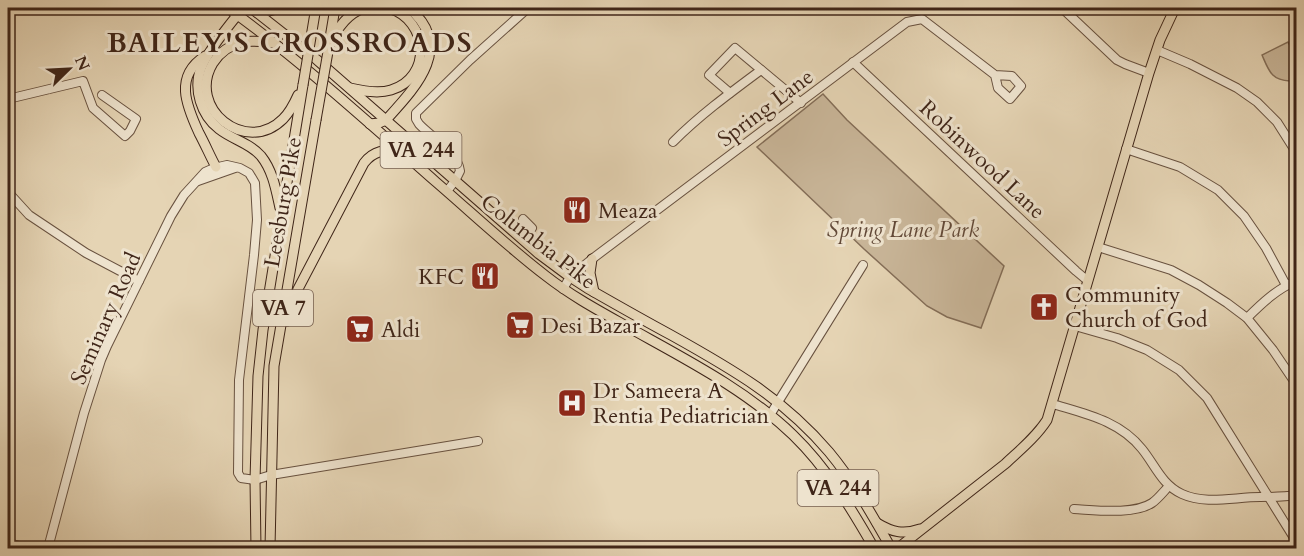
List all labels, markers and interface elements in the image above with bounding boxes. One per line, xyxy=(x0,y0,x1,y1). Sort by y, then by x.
district label: BAILEY'S CROSSROADS xyxy=(107,24,473,62)
north arrow xyxy=(39,39,99,99)
text: N xyxy=(69,52,95,74)
street label: Spring Lane xyxy=(711,62,820,154)
street label: Robinwood Lane xyxy=(913,94,1052,226)
road number: VA 244 xyxy=(380,132,462,168)
street label: Leesburg Pike xyxy=(257,135,309,270)
street label: Columbia Pike xyxy=(474,187,603,297)
restaurant icon: Meaza xyxy=(561,194,593,226)
place label: Meaza xyxy=(598,196,658,226)
park label: Spring Lane Park xyxy=(827,215,979,245)
street label: Seminary Road xyxy=(63,247,149,389)
restaurant icon: KFC xyxy=(469,260,501,292)
place label: KFC xyxy=(418,262,464,292)
place label: Community Church of God xyxy=(1065,280,1208,335)
road number: VA 7 xyxy=(253,290,313,326)
church icon: Community Church of God xyxy=(1028,291,1060,323)
supermarket icon: Desi Bazar xyxy=(504,309,536,341)
place label: Desi Bazar xyxy=(541,311,641,341)
supermarket icon: Aldi xyxy=(344,313,376,345)
place label: Aldi xyxy=(381,315,420,345)
place label: Dr Sameera A Rentia Pediatrician xyxy=(593,376,770,431)
hospital icon: Dr Sameera A Rentia Pediatrician xyxy=(556,387,588,419)
road number: VA 244 xyxy=(798,470,878,506)

